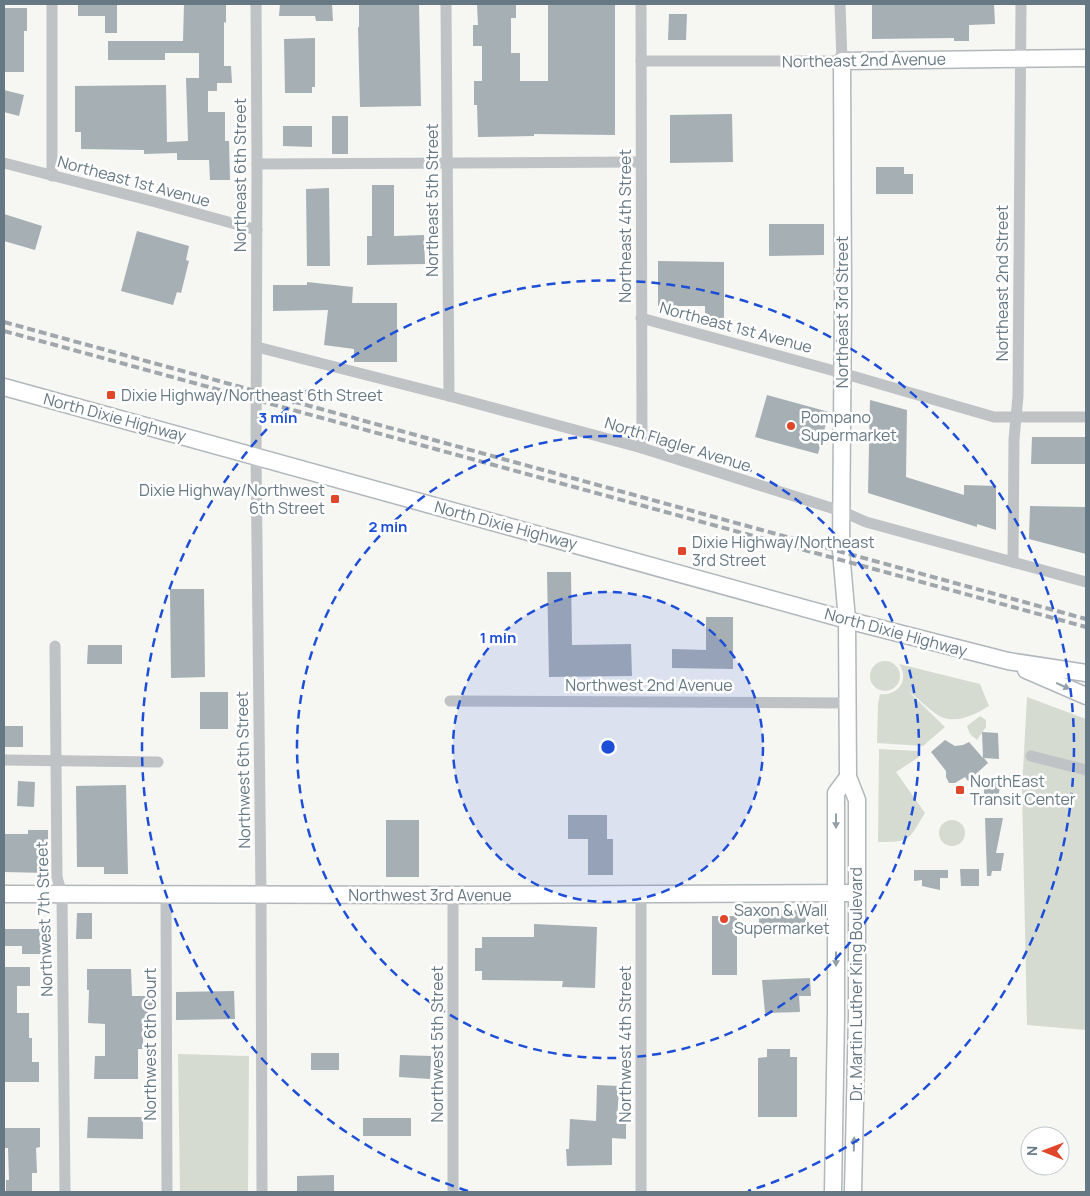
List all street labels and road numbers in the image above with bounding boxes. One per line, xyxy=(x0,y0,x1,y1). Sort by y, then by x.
street label: Northeast 2nd Avenue xyxy=(782,48,946,72)
street label: Northeast 6th Street xyxy=(229,98,251,252)
street label: Northeast 5th Street xyxy=(421,123,443,277)
street label: Northeast 4th Street xyxy=(614,149,636,303)
street label: Northeast 1st Avenue xyxy=(55,150,213,212)
street label: Northeast 2nd Street xyxy=(991,205,1013,361)
street label: Northeast 3rd Street xyxy=(831,236,853,388)
street label: Northeast 1st Avenue xyxy=(657,296,815,358)
street label: North Dixie Highway xyxy=(41,387,189,447)
street label: North Flagler Avenue xyxy=(602,411,754,477)
street label: North Dixie Highway xyxy=(432,495,580,555)
street label: North Dixie Highway xyxy=(822,602,970,662)
street label: Northwest 2nd Avenue xyxy=(565,674,733,696)
street label: Northwest 6th Street xyxy=(231,691,255,849)
street label: Northwest 7th Street xyxy=(30,841,58,997)
street label: Dr. Martin Luther King Boulevard xyxy=(845,867,867,1101)
street label: Northwest 3rd Avenue xyxy=(348,884,512,906)
street label: Northwest 5th Street xyxy=(426,966,448,1122)
street label: Northwest 4th Street xyxy=(614,966,636,1122)
street label: Northwest 6th Court xyxy=(139,967,161,1121)

